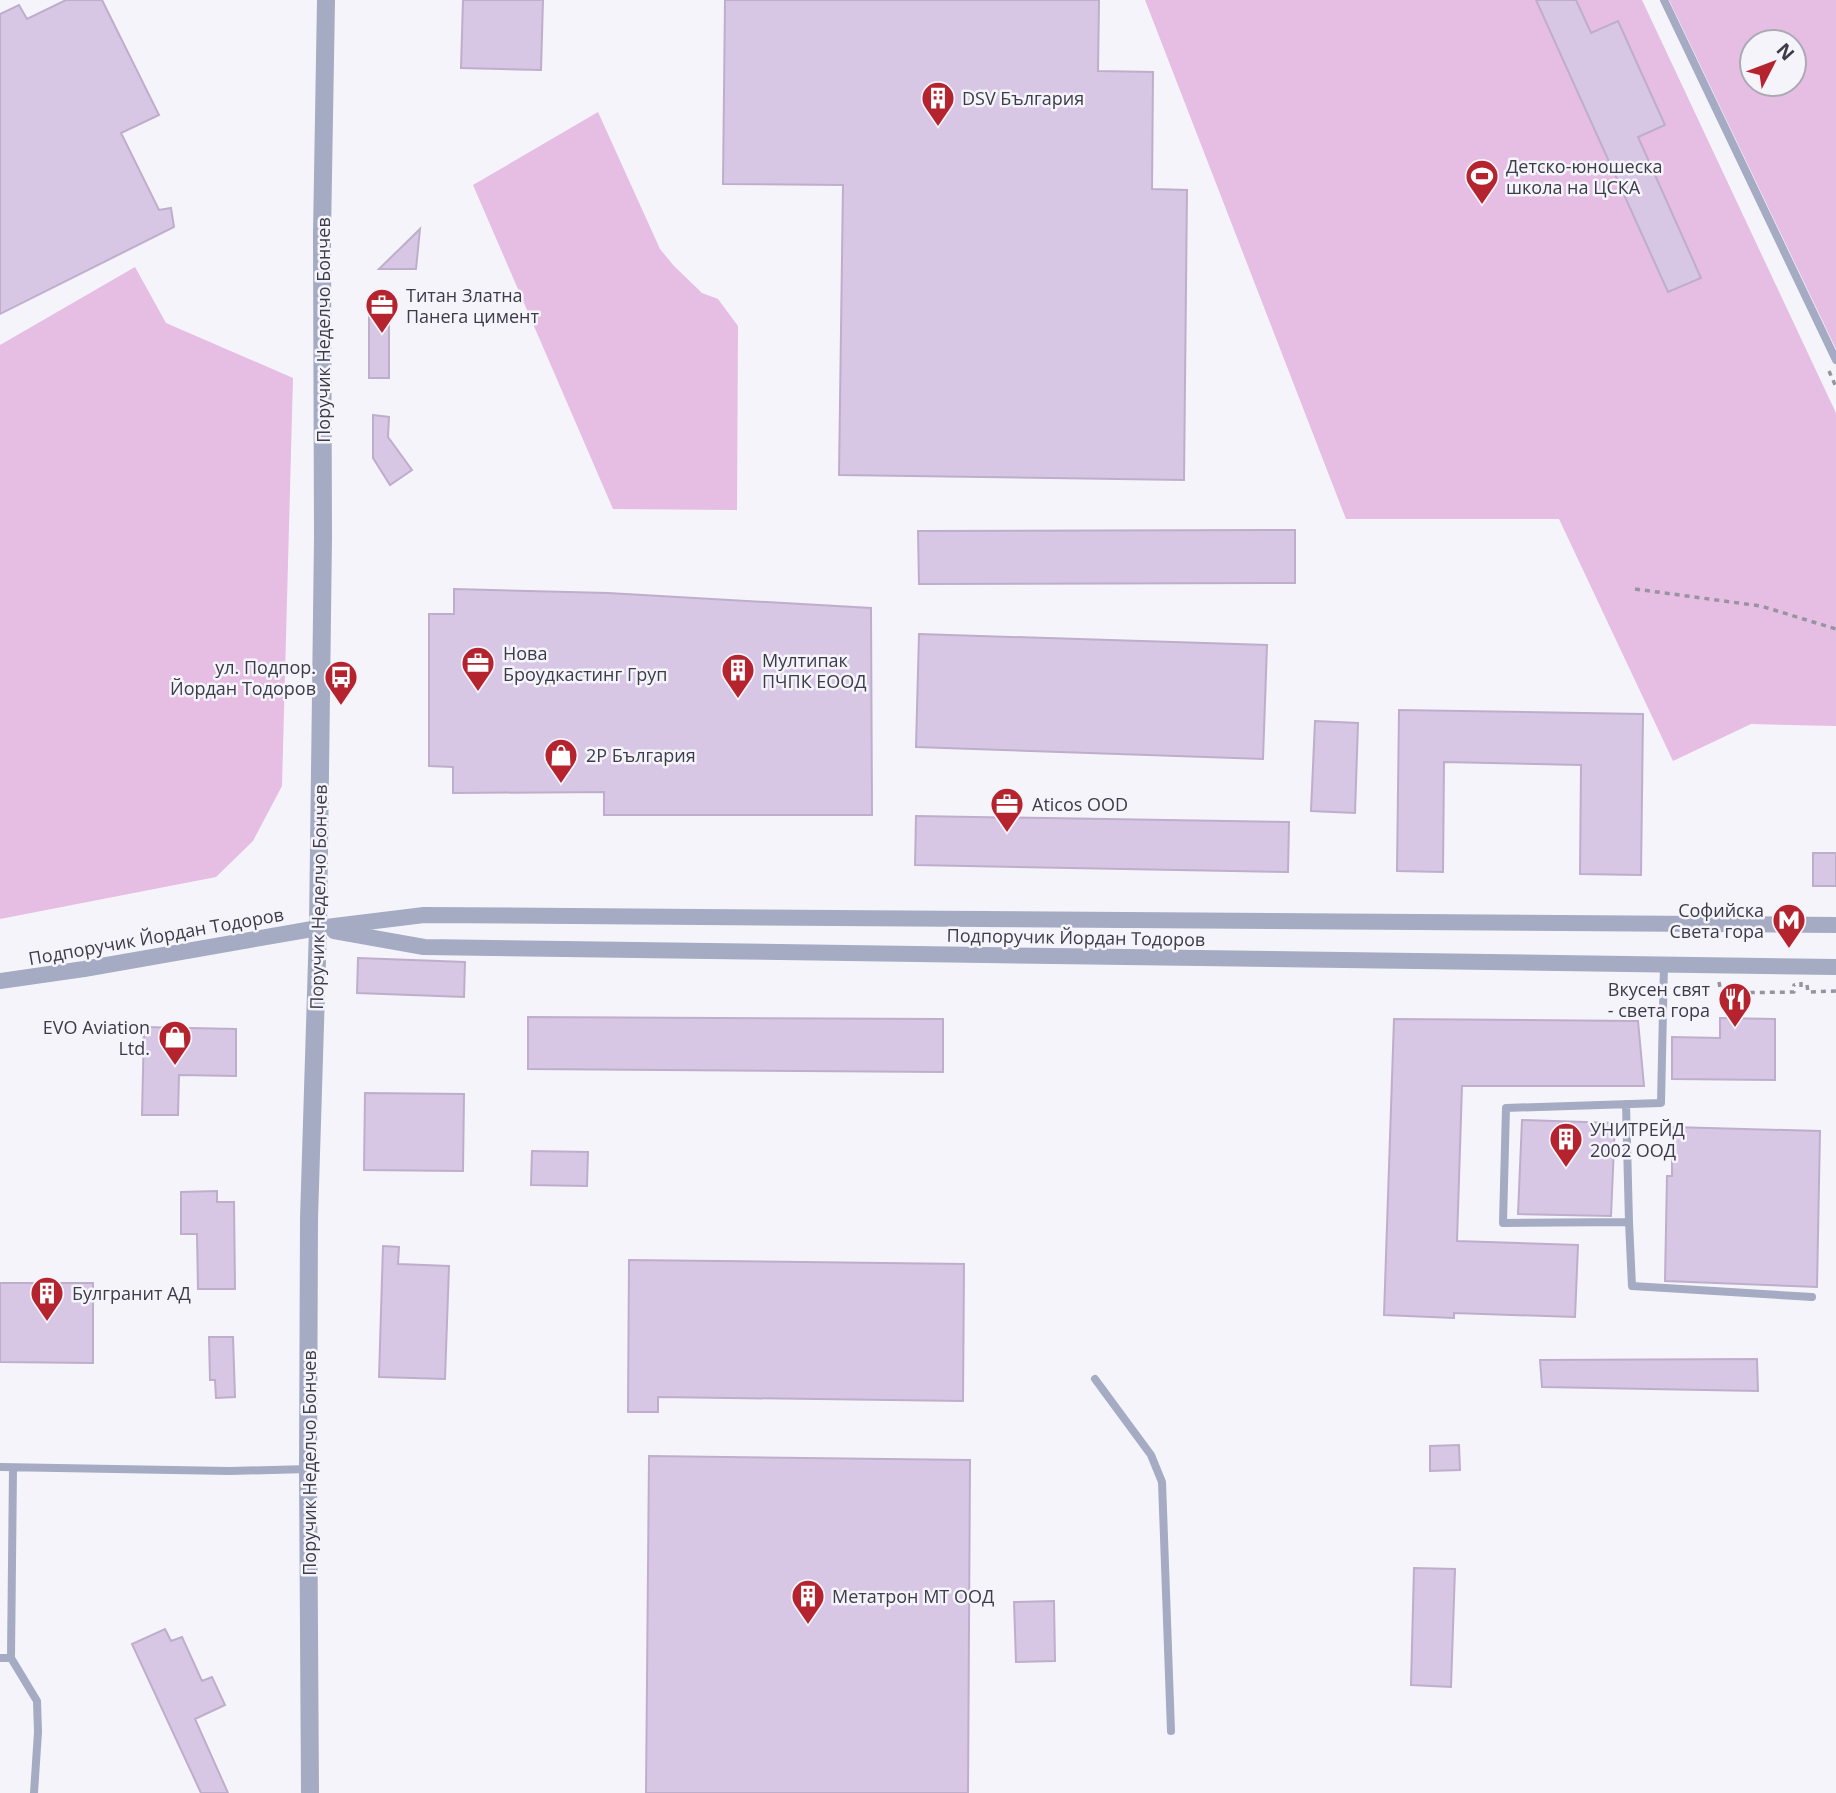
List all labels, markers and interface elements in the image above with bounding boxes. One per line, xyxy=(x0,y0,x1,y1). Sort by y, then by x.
north arrow xyxy=(1738,28,1808,98)
text: N xyxy=(1771,37,1800,66)
building icon: DSV България xyxy=(919,79,957,128)
place label: DSV България xyxy=(962,86,1084,110)
place label: Детско-юношеска школа на ЦСКА xyxy=(1506,154,1663,199)
sports icon: Детско-юношеска школа на ЦСКА xyxy=(1463,157,1501,206)
street label: Поручик Неделчо Бончев xyxy=(311,217,335,443)
place label: Титан Златна Панега цимент xyxy=(406,283,539,328)
office icon: Титан Златна Панега цимент xyxy=(363,286,401,335)
place label: Нова Броудкастинг Груп xyxy=(503,641,667,686)
office icon: Нова Броудкастинг Груп xyxy=(459,644,497,693)
place label: Мултипак ПЧПК ЕООД xyxy=(762,648,867,693)
building icon: Мултипак ПЧПК ЕООД xyxy=(719,651,757,700)
place label: ул. Подпор. Йордан Тодоров xyxy=(170,655,316,700)
bus stop icon: ул. Подпор. Йордан Тодоров xyxy=(322,658,360,707)
shop icon: 2Р България xyxy=(542,736,580,785)
place label: 2Р България xyxy=(586,743,696,767)
street label: Поручик Неделчо Бончев xyxy=(304,784,332,1010)
office icon: Aticos OOD xyxy=(988,785,1026,834)
place label: Aticos OOD xyxy=(1032,792,1128,816)
place label: Софийска Света гора xyxy=(1669,898,1764,943)
metro station icon: Софийска Света гора xyxy=(1770,901,1808,950)
street label: Подпоручик Йордан Тодоров xyxy=(27,902,285,970)
street label: Подпоручик Йордан Тодоров xyxy=(946,923,1206,951)
place label: Вкусен свят - света гора xyxy=(1608,977,1711,1022)
restaurant icon: Вкусен свят - света гора xyxy=(1716,980,1754,1029)
place label: EVO Aviation Ltd. xyxy=(43,1015,150,1060)
shop icon: EVO Aviation Ltd. xyxy=(156,1018,194,1067)
place label: УНИТРЕЙД 2002 ООД xyxy=(1590,1117,1685,1162)
building icon: УНИТРЕЙД 2002 ООД xyxy=(1547,1120,1585,1169)
building icon: Булгранит АД xyxy=(28,1274,66,1323)
place label: Булгранит АД xyxy=(72,1281,191,1305)
street label: Поручик Неделчо Бончев xyxy=(297,1350,321,1576)
building icon: Метатрон МТ ООД xyxy=(789,1577,827,1626)
place label: Метатрон МТ ООД xyxy=(832,1584,994,1608)

